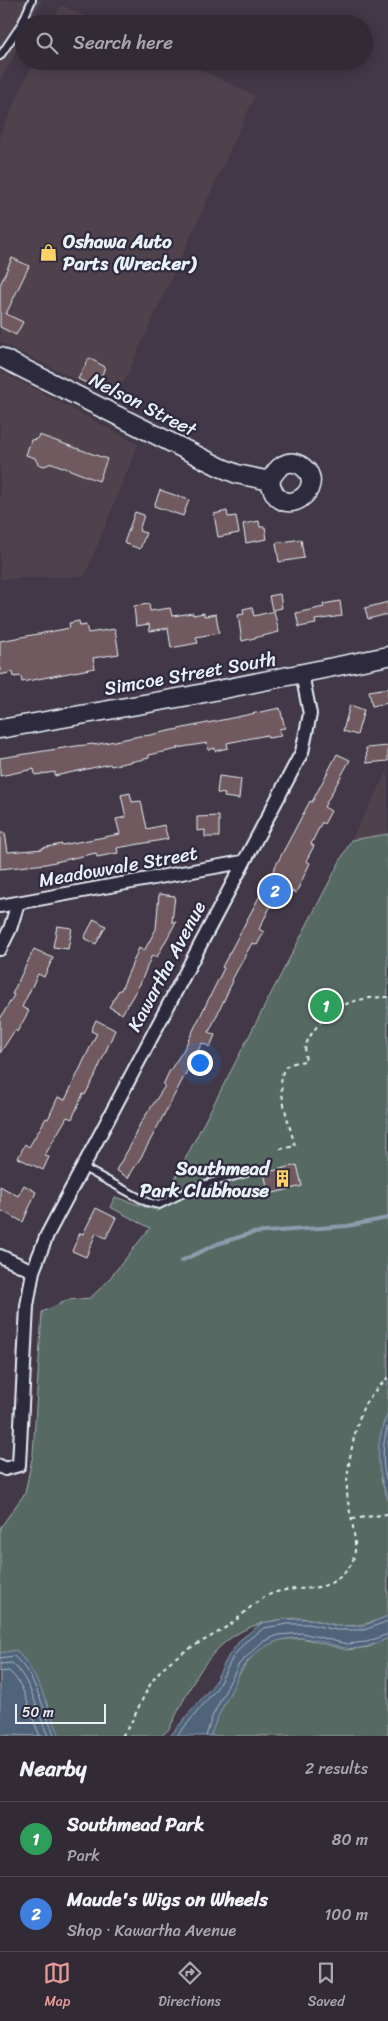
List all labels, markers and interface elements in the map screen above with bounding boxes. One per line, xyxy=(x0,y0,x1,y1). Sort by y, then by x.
search box xyxy=(15,15,373,70)
text: Search here xyxy=(73,26,173,59)
icon: search xyxy=(33,29,61,57)
place label: Oshawa Auto Parts (Wrecker) xyxy=(63,225,197,280)
shop icon: Oshawa Auto Parts (Wrecker) xyxy=(39,242,59,262)
street label: Nelson Street xyxy=(83,363,203,446)
street label: Simcoe Street South xyxy=(101,642,279,705)
street label: Meadowvale Street xyxy=(36,836,200,897)
pin: 2 xyxy=(259,872,291,910)
street label: Kawartha Avenue xyxy=(118,895,215,1038)
pin: 1 xyxy=(310,987,342,1025)
your location xyxy=(187,1050,213,1076)
place label: Southmead Park Clubhouse xyxy=(140,1152,271,1207)
building icon: Southmead Park Clubhouse xyxy=(273,1169,293,1189)
text: 50 m xyxy=(22,1700,54,1725)
scale bar xyxy=(15,1701,106,1724)
text: Nearby xyxy=(20,1750,86,1788)
text: 2 results xyxy=(305,1754,368,1783)
text: Southmead Park xyxy=(67,1808,204,1841)
text: 1 xyxy=(33,1825,39,1854)
text: 80 m xyxy=(332,1825,368,1854)
text: Park xyxy=(67,1841,100,1870)
text: Maude's Wigs on Wheels xyxy=(67,1883,268,1916)
text: 2 xyxy=(31,1900,41,1929)
text: 100 m xyxy=(324,1900,368,1929)
text: Shop · Kawartha Avenue xyxy=(67,1916,236,1945)
tab: Map xyxy=(43,1959,71,2014)
tab: Directions xyxy=(158,1959,221,2014)
tab: Saved xyxy=(308,1959,345,2014)

